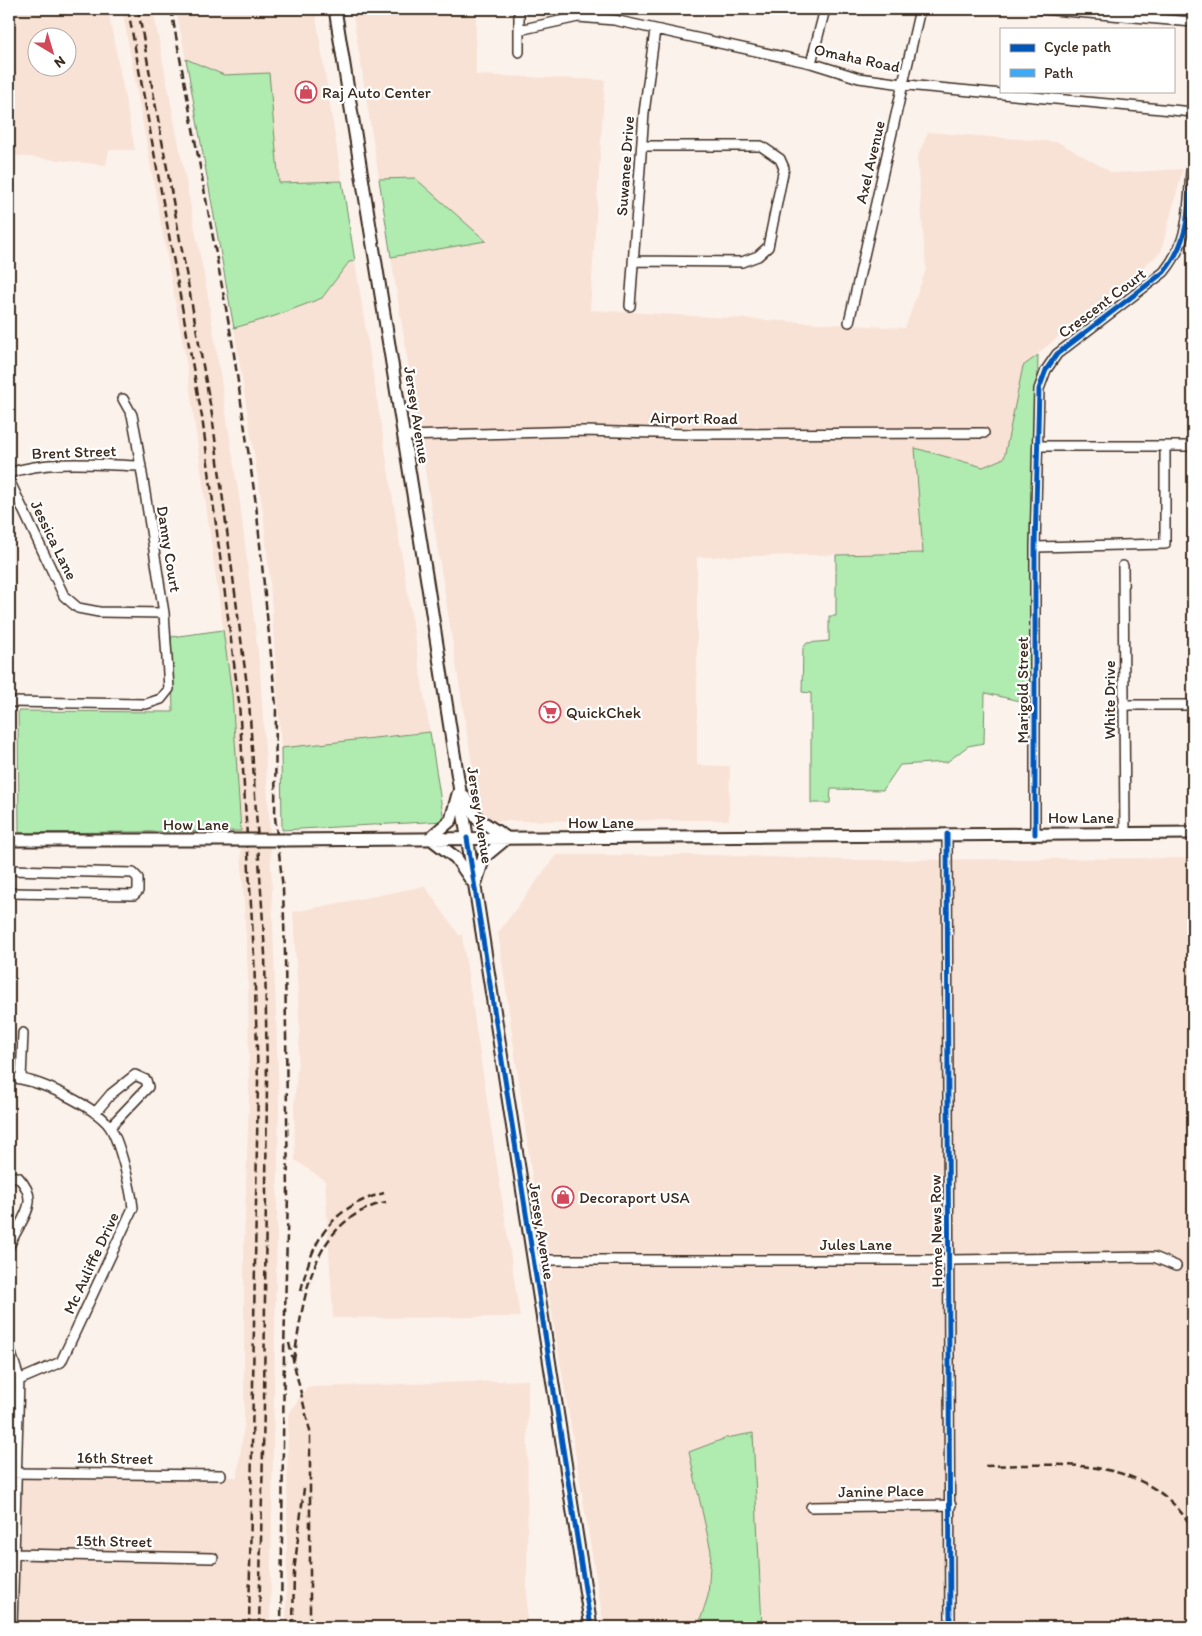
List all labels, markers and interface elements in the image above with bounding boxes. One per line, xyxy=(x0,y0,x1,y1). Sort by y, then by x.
north arrow xyxy=(28,28,78,78)
legend xyxy=(1000,28,1174,92)
text: Cycle path xyxy=(1044,38,1111,56)
street label: Omaha Road xyxy=(812,40,902,76)
text: N xyxy=(51,52,69,71)
text: Path xyxy=(1044,64,1073,82)
shop icon: Raj Auto Center xyxy=(294,80,318,104)
place label: Raj Auto Center xyxy=(322,83,431,102)
street label: Suwanee Drive xyxy=(612,115,638,217)
street label: Axel Avenue xyxy=(851,119,889,205)
street label: Crescent Court xyxy=(1055,264,1149,342)
street label: Jersey Avenue xyxy=(400,365,434,465)
street label: Airport Road xyxy=(650,408,738,428)
street label: Brent Street xyxy=(31,441,117,463)
street label: Jessica Lane xyxy=(27,497,81,583)
street label: Danny Court xyxy=(153,504,185,594)
street label: Marigold Street xyxy=(1013,636,1032,744)
street label: White Drive xyxy=(1100,660,1119,740)
supermarket icon: QuickChek xyxy=(538,700,562,724)
place label: QuickChek xyxy=(566,703,642,722)
street label: Jersey Avenue xyxy=(463,765,497,865)
street label: How Lane xyxy=(1048,808,1114,827)
street label: How Lane xyxy=(568,813,634,832)
street label: How Lane xyxy=(163,815,229,834)
street label: Home News Row xyxy=(926,1174,946,1288)
street label: Jersey Avenue xyxy=(525,1181,559,1281)
shop icon: Decoraport USA xyxy=(551,1185,575,1209)
place label: Decoraport USA xyxy=(579,1188,690,1207)
street label: Mc Auliffe Drive xyxy=(59,1209,123,1317)
street label: Jules Lane xyxy=(820,1235,892,1254)
street label: 16th Street xyxy=(77,1448,153,1468)
street label: Janine Place xyxy=(838,1481,924,1501)
street label: 15th Street xyxy=(76,1531,152,1551)

